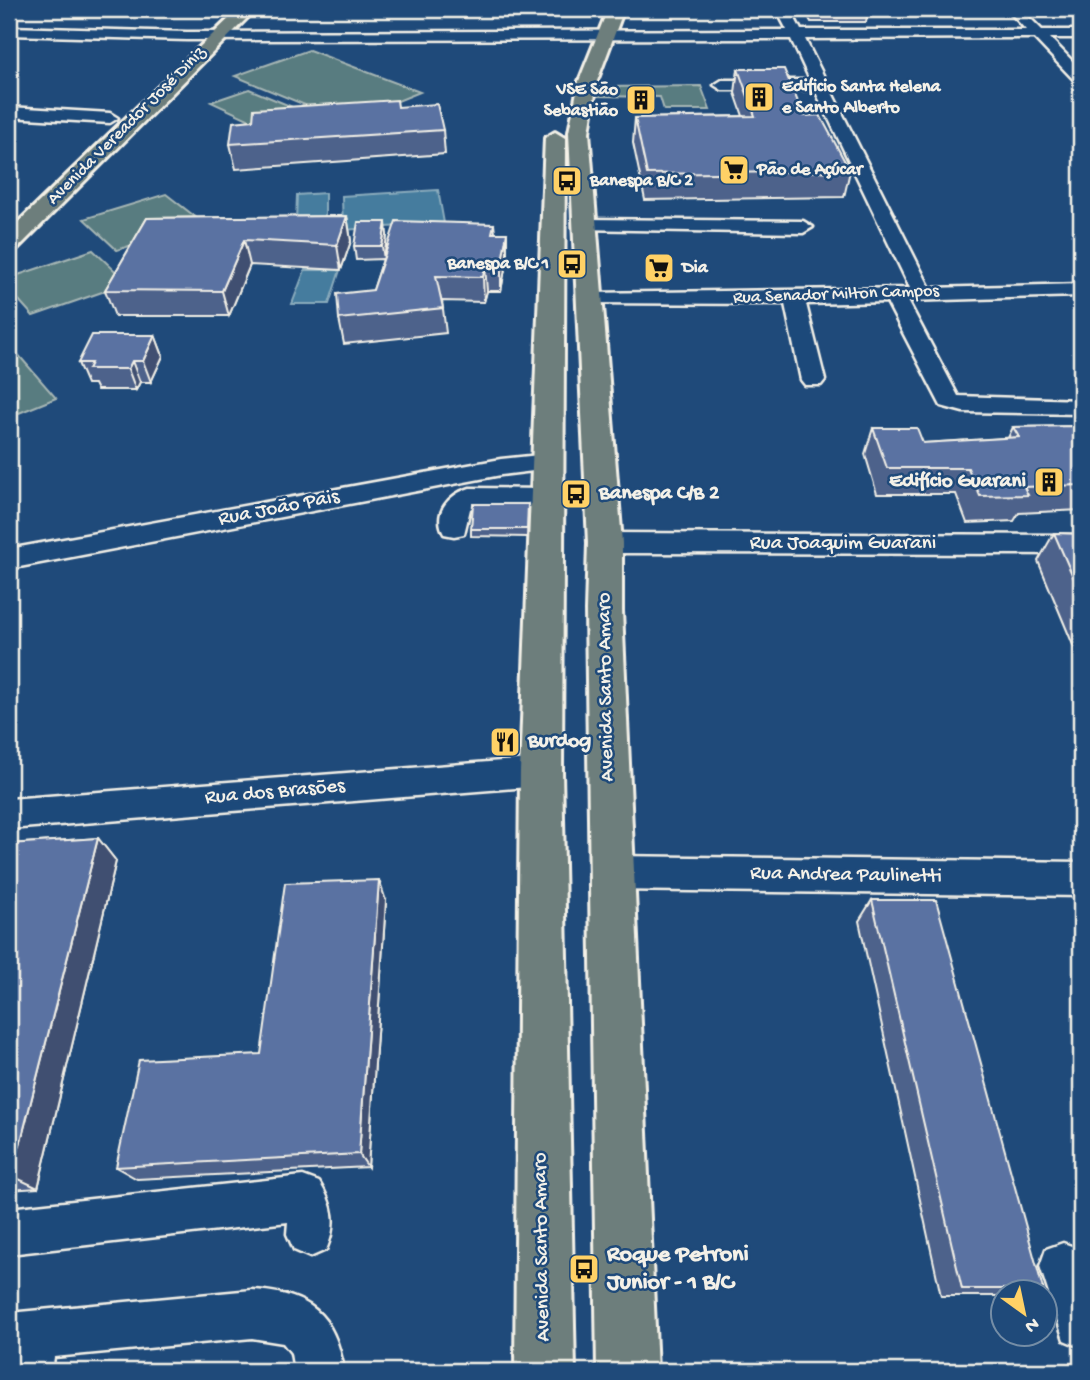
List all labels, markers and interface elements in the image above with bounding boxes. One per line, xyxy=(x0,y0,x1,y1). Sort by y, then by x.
street label: Avenida Vereador José Diniz xyxy=(43,42,211,210)
place label: Edificio Santa Helena e Santo Alberto xyxy=(781,77,942,119)
place label: VSE São Sebastião xyxy=(544,80,619,122)
building icon: Edificio Santa Helena e Santo Alberto xyxy=(742,80,776,114)
building icon: VSE São Sebastião xyxy=(624,83,658,117)
supermarket icon: Pão de Açúcar xyxy=(717,153,751,187)
place label: Pão de Açúcar xyxy=(756,160,865,181)
bus stop icon: Banespa B/C 2 xyxy=(550,164,584,198)
place label: Banespa B/C 2 xyxy=(589,171,693,192)
bus stop icon: Banespa B/C 1 xyxy=(555,247,589,281)
supermarket icon: Dia xyxy=(642,251,676,285)
place label: Banespa B/C 1 xyxy=(446,254,549,275)
place label: Dia xyxy=(680,258,709,279)
street label: Rua Senador Milton Campos xyxy=(733,281,941,309)
building icon: Edifício Guarani xyxy=(1032,465,1066,499)
place label: Edifício Guarani xyxy=(889,470,1026,495)
bus stop icon: Banespa C/B 2 xyxy=(559,477,593,511)
place label: Banespa C/B 2 xyxy=(598,482,720,507)
street label: Rua João Pais xyxy=(216,485,343,533)
street label: Rua Joaquim Guarani xyxy=(750,532,936,557)
street label: Avenida Santo Amaro xyxy=(593,592,621,782)
restaurant icon: Burdog xyxy=(488,725,522,759)
place label: Burdog xyxy=(527,730,591,755)
street label: Rua dos Brasões xyxy=(204,774,347,812)
street label: Rua Andrea Paulinetti xyxy=(750,862,942,890)
street label: Avenida Santo Amaro xyxy=(529,1152,557,1342)
place label: Roque Petroni Junior - 1 B/C xyxy=(606,1241,749,1298)
bus stop icon: Roque Petroni Junior - 1 B/C xyxy=(567,1252,601,1286)
north arrow xyxy=(988,1278,1058,1348)
text: N xyxy=(1020,1311,1043,1337)

